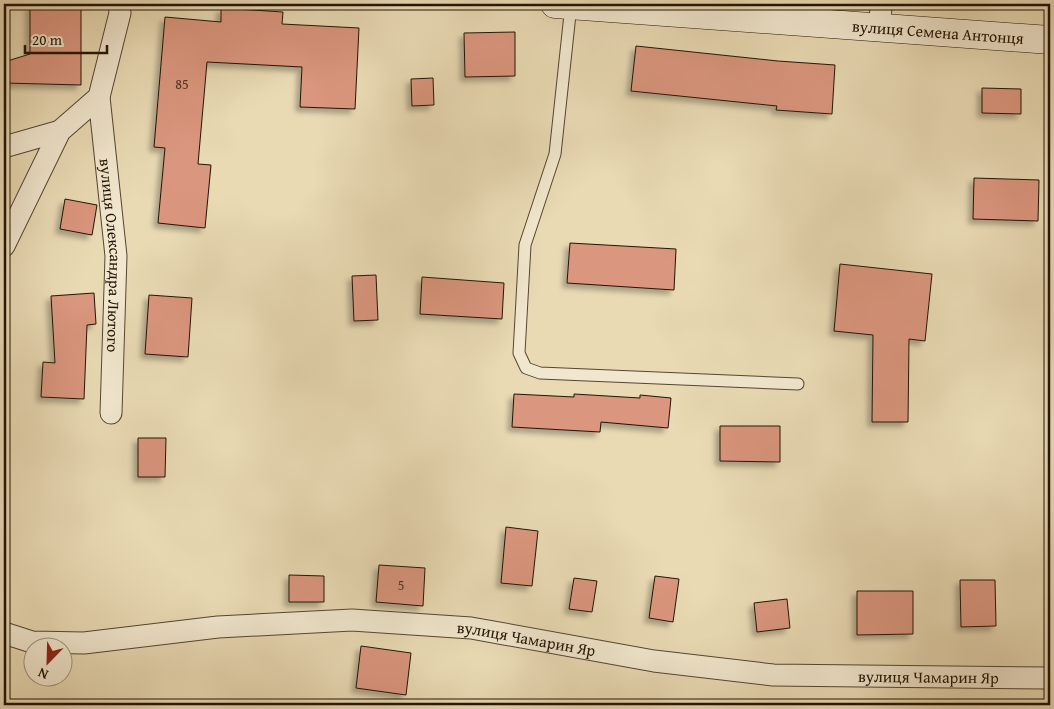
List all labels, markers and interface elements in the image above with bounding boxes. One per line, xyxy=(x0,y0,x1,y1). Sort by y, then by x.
street label: вулиця Семена Антонця xyxy=(851,14,1025,50)
scale bar xyxy=(25,22,108,54)
text: 20 m xyxy=(32,29,63,50)
house number: 85 xyxy=(175,74,189,94)
street label: вулиця Олександра Лютого xyxy=(94,157,128,353)
house number: 5 xyxy=(398,575,404,595)
street label: вулиця Чамарин Яр xyxy=(456,615,598,662)
north arrow xyxy=(22,636,72,686)
text: N xyxy=(34,663,51,685)
street label: вулиця Чамарин Яр xyxy=(858,664,999,689)

